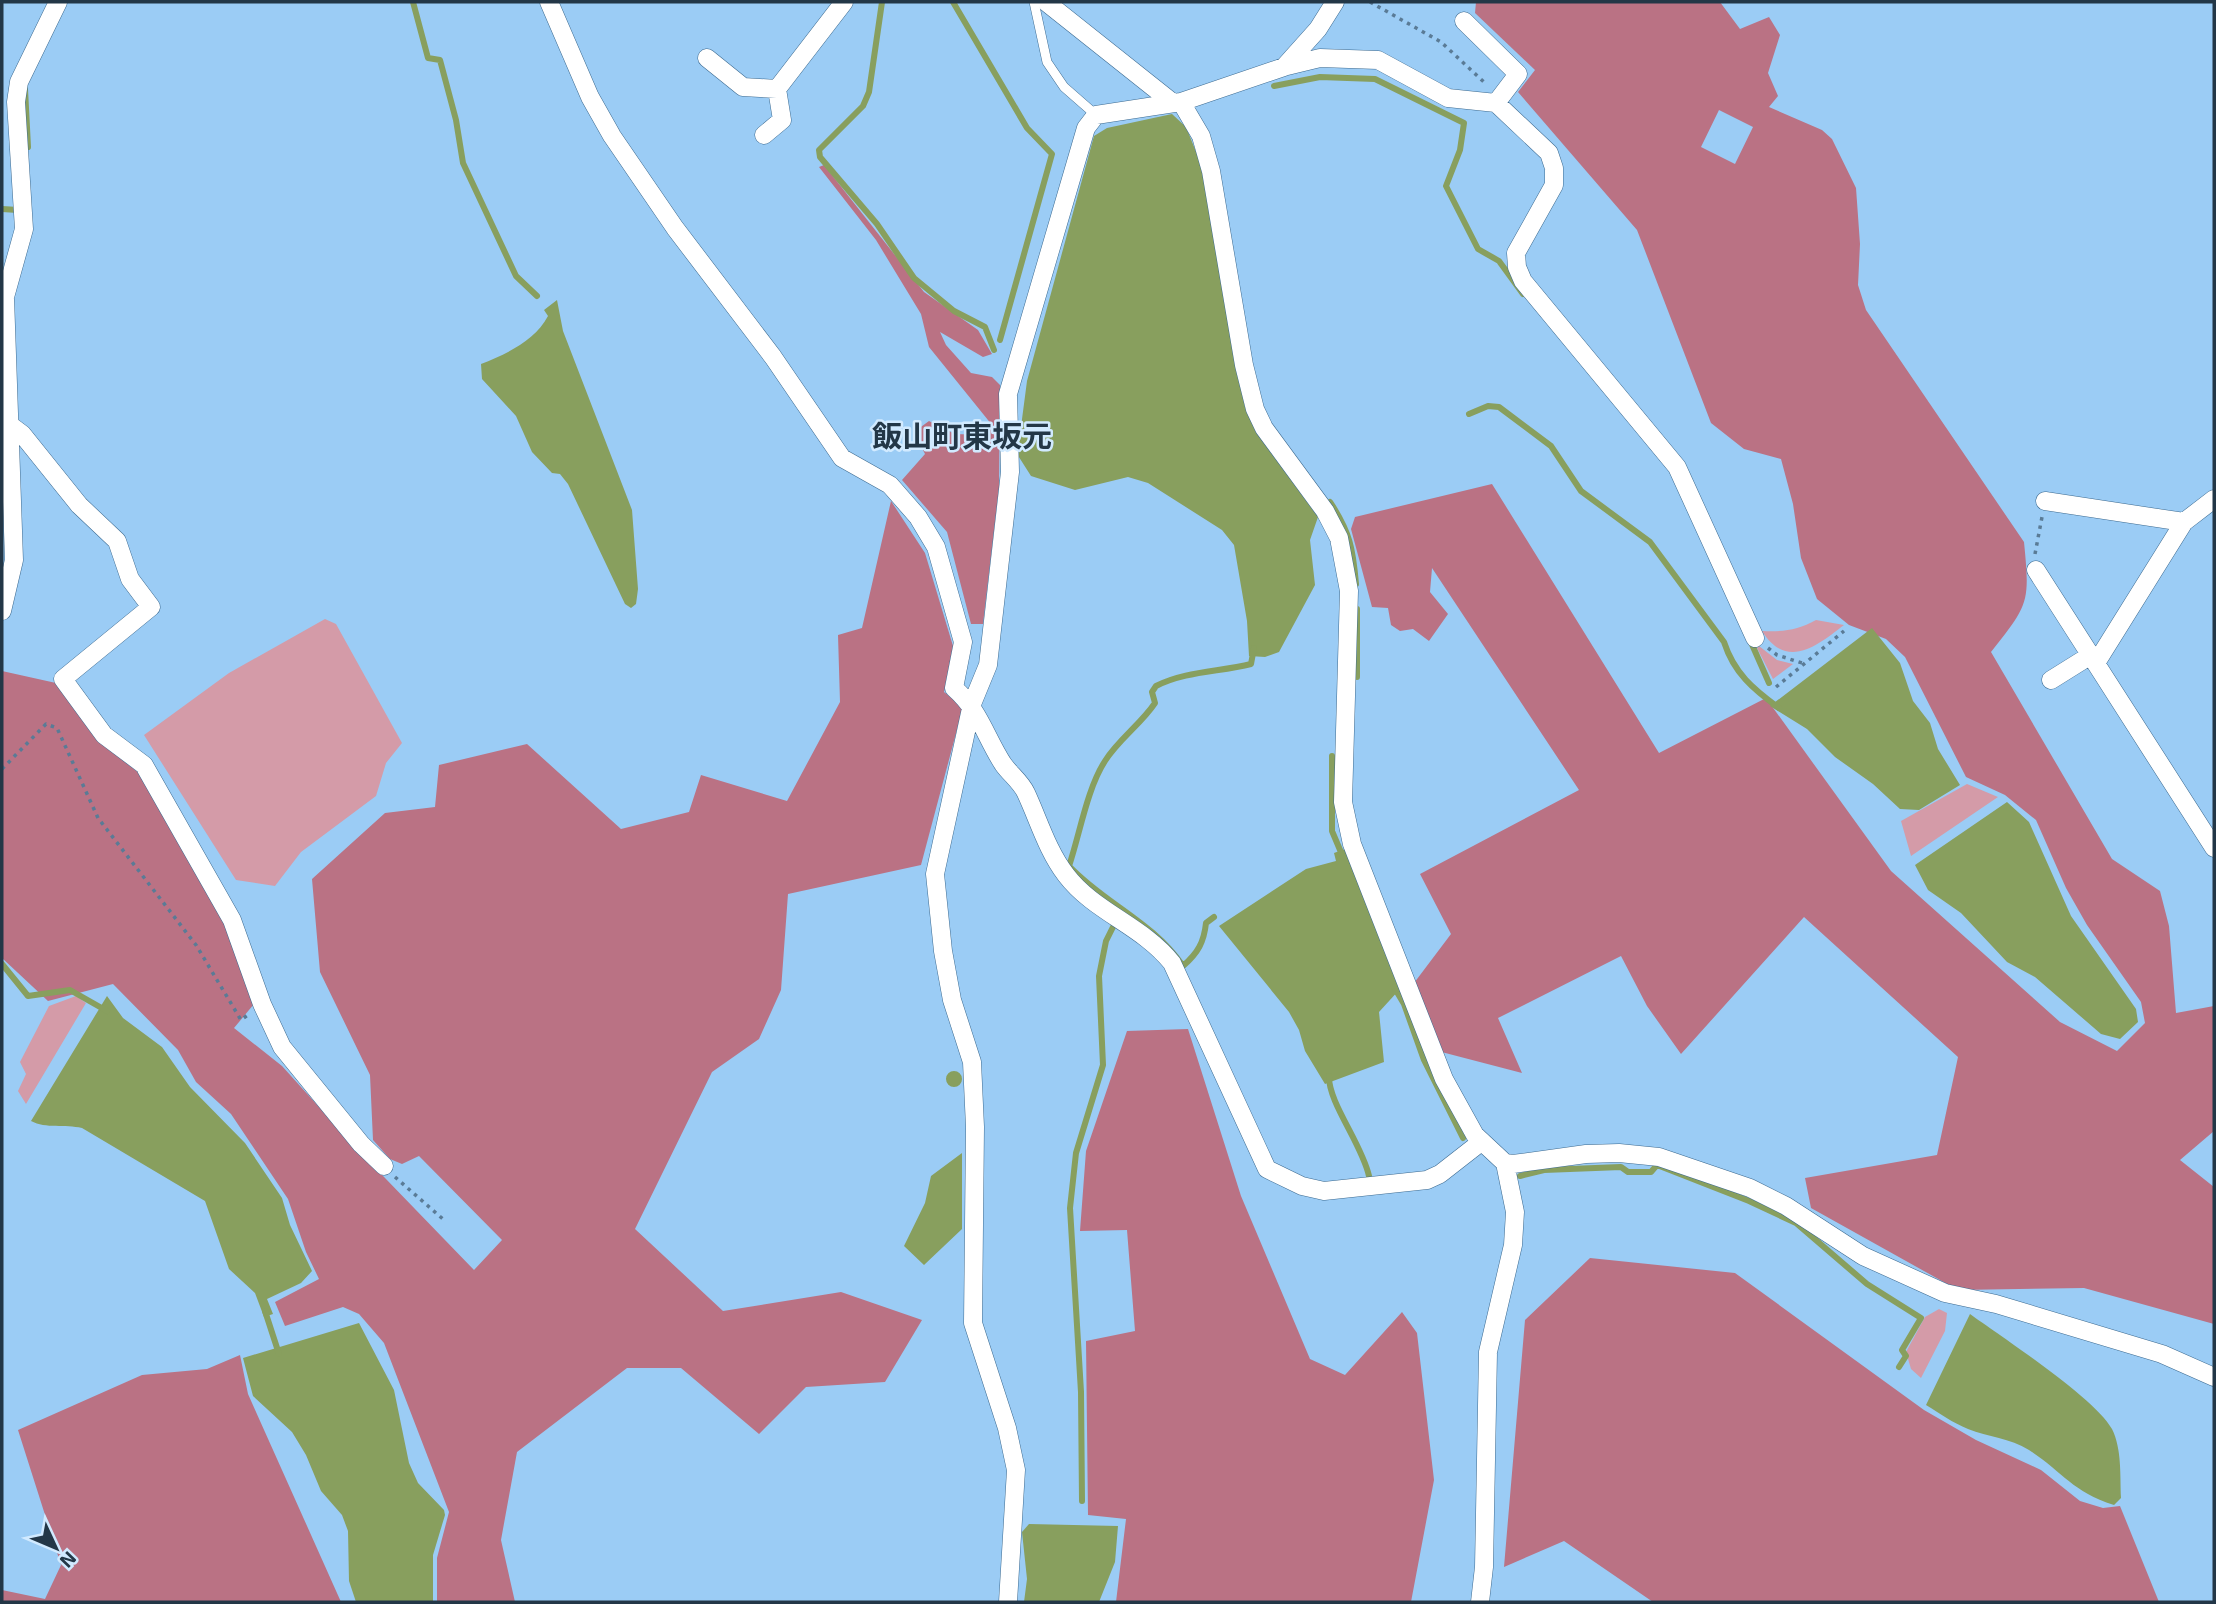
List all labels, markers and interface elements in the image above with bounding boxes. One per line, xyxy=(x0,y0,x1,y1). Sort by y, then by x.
district label: 飯山町東坂元 xyxy=(872,417,1052,453)
north arrow xyxy=(21,1513,91,1583)
text: N xyxy=(56,1547,82,1573)

